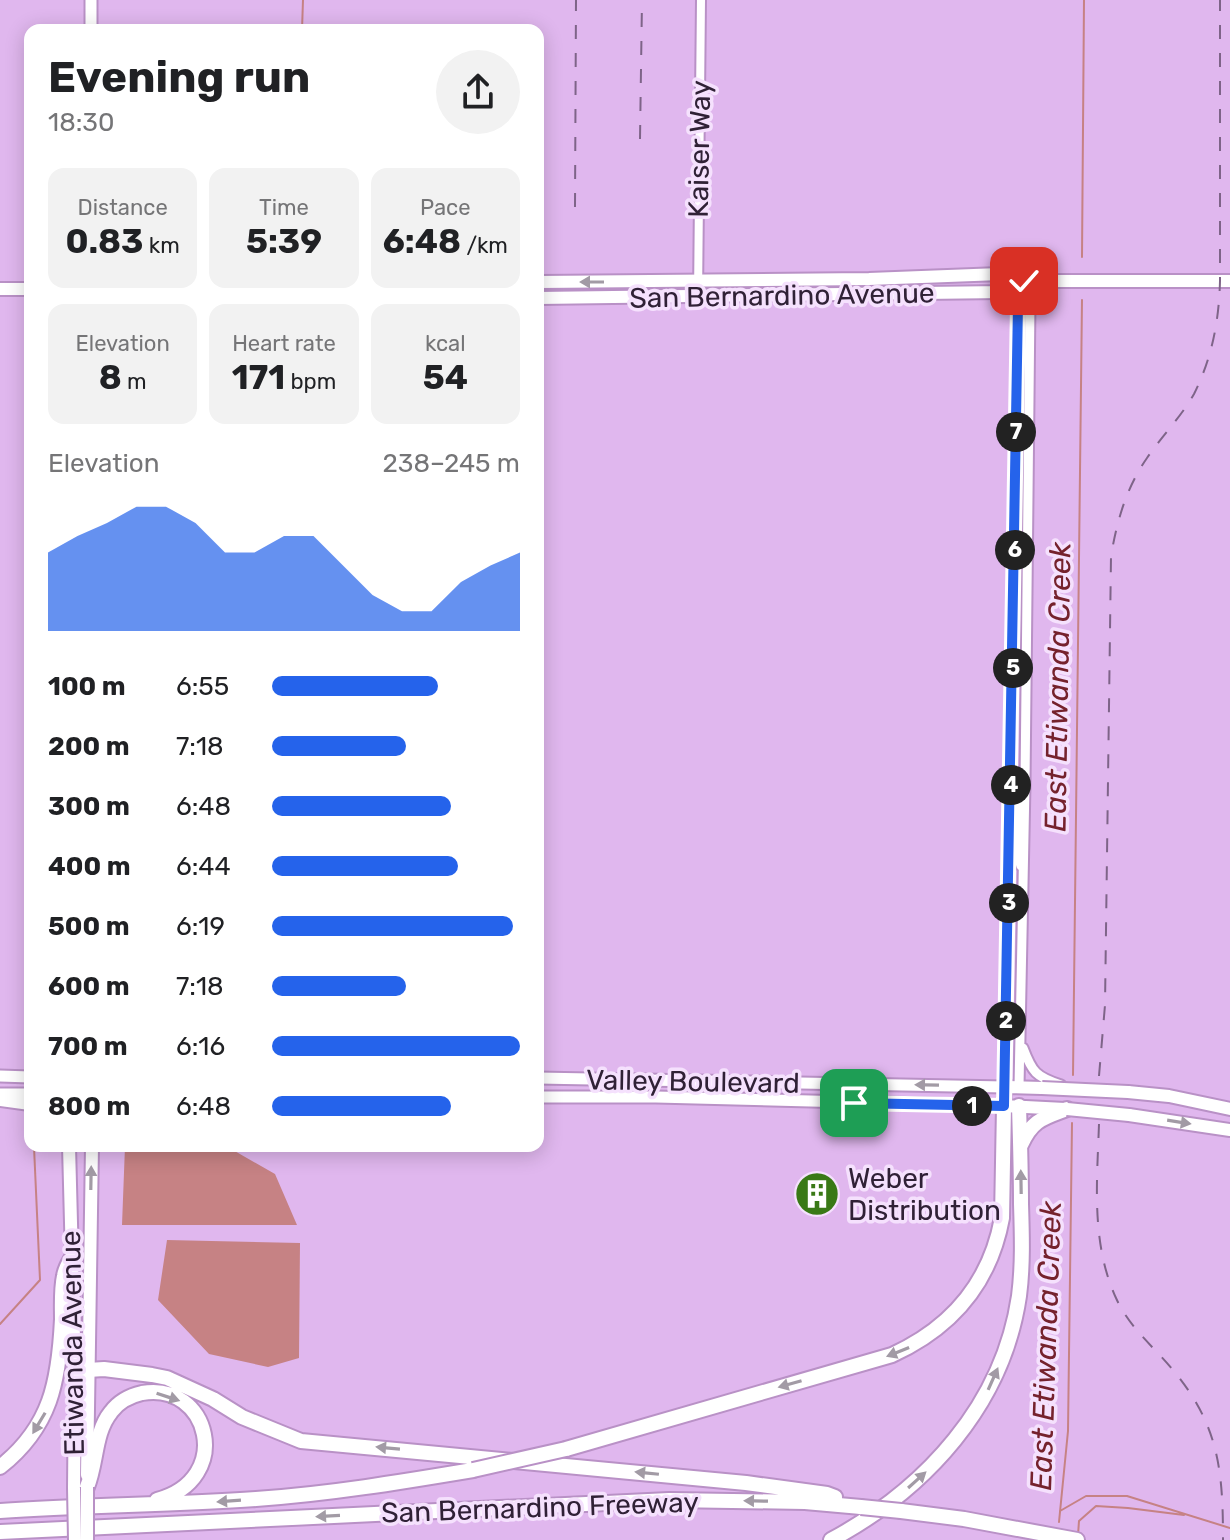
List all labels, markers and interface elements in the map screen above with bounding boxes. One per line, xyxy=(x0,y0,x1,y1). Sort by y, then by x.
button: share xyxy=(436,50,520,134)
text: Evening run xyxy=(48,51,310,103)
street label: Kaiser Way xyxy=(682,80,717,218)
text: 18:30 xyxy=(48,107,114,138)
text: Distance xyxy=(78,194,168,221)
text: Time xyxy=(259,194,309,221)
text: Pace xyxy=(420,194,471,221)
text: 0.83 xyxy=(66,221,143,262)
text: 5:39 xyxy=(246,221,322,262)
text: 6:48 xyxy=(383,221,461,262)
text: km xyxy=(143,232,180,259)
text: /km xyxy=(461,232,508,259)
pin xyxy=(990,247,1058,315)
icon: check xyxy=(1002,259,1046,303)
one-way arrow xyxy=(579,276,604,288)
street label: San Bernardino Avenue xyxy=(629,276,935,315)
text: Elevation xyxy=(76,330,170,357)
text: Heart rate xyxy=(232,330,336,357)
text: kcal xyxy=(425,330,466,357)
text: 8 xyxy=(99,357,122,398)
text: 171 xyxy=(232,357,285,398)
text: 54 xyxy=(423,357,468,398)
text: m xyxy=(122,368,147,395)
text: bpm xyxy=(285,368,336,395)
pin: 7 xyxy=(996,412,1036,452)
text: 7 xyxy=(1010,418,1022,445)
text: Elevation xyxy=(48,448,159,479)
text: 238–245 m xyxy=(383,448,520,479)
pin: 6 xyxy=(995,530,1035,570)
text: 6 xyxy=(1008,536,1022,563)
water label: East Etiwanda Creek xyxy=(1037,541,1079,832)
pin: 5 xyxy=(993,648,1033,688)
text: 5 xyxy=(1006,654,1020,681)
text: 100 m xyxy=(48,671,126,702)
text: 6:55 xyxy=(176,671,229,702)
text: 200 m xyxy=(48,731,130,762)
text: 7:18 xyxy=(176,731,224,762)
pin: 4 xyxy=(991,765,1031,805)
text: 4 xyxy=(1003,771,1019,798)
text: 300 m xyxy=(48,791,130,822)
text: 6:48 xyxy=(176,791,231,822)
text: 400 m xyxy=(48,851,130,882)
text: 6:44 xyxy=(176,851,231,882)
pin: 3 xyxy=(989,883,1029,923)
text: 3 xyxy=(1002,889,1016,916)
text: 500 m xyxy=(48,911,130,942)
text: 6:19 xyxy=(176,911,225,942)
text: 600 m xyxy=(48,971,130,1002)
text: 7:18 xyxy=(176,971,224,1002)
pin: 2 xyxy=(986,1001,1026,1041)
text: 2 xyxy=(999,1007,1013,1034)
text: 700 m xyxy=(48,1031,128,1062)
text: 6:16 xyxy=(176,1031,225,1062)
street label: Valley Boulevard xyxy=(586,1063,800,1100)
pin xyxy=(820,1069,888,1137)
one-way arrow xyxy=(914,1079,939,1091)
icon: arrive xyxy=(832,1081,876,1125)
pin: 1 xyxy=(952,1086,992,1126)
text: 800 m xyxy=(48,1091,130,1122)
text: 6:48 xyxy=(176,1091,231,1122)
text: 1 xyxy=(967,1092,977,1119)
one-way arrow xyxy=(1167,1116,1192,1129)
place label: Weber Distribution xyxy=(848,1162,1001,1227)
one-way arrow xyxy=(85,1165,97,1190)
one-way arrow xyxy=(1015,1169,1027,1194)
building icon: Weber Distribution xyxy=(793,1170,841,1218)
water label: East Etiwanda Creek xyxy=(1023,1200,1069,1491)
street label: Etiwanda Avenue xyxy=(54,1230,91,1456)
one-way arrow xyxy=(886,1345,910,1358)
one-way arrow xyxy=(986,1368,1000,1391)
one-way arrow xyxy=(777,1378,801,1391)
one-way arrow xyxy=(156,1391,180,1404)
one-way arrow xyxy=(32,1412,46,1434)
one-way arrow xyxy=(375,1442,400,1455)
one-way arrow xyxy=(634,1467,659,1480)
one-way arrow xyxy=(907,1472,927,1489)
street label: San Bernardino Freeway xyxy=(381,1485,699,1530)
one-way arrow xyxy=(216,1495,241,1508)
one-way arrow xyxy=(743,1495,768,1507)
one-way arrow xyxy=(315,1510,340,1523)

